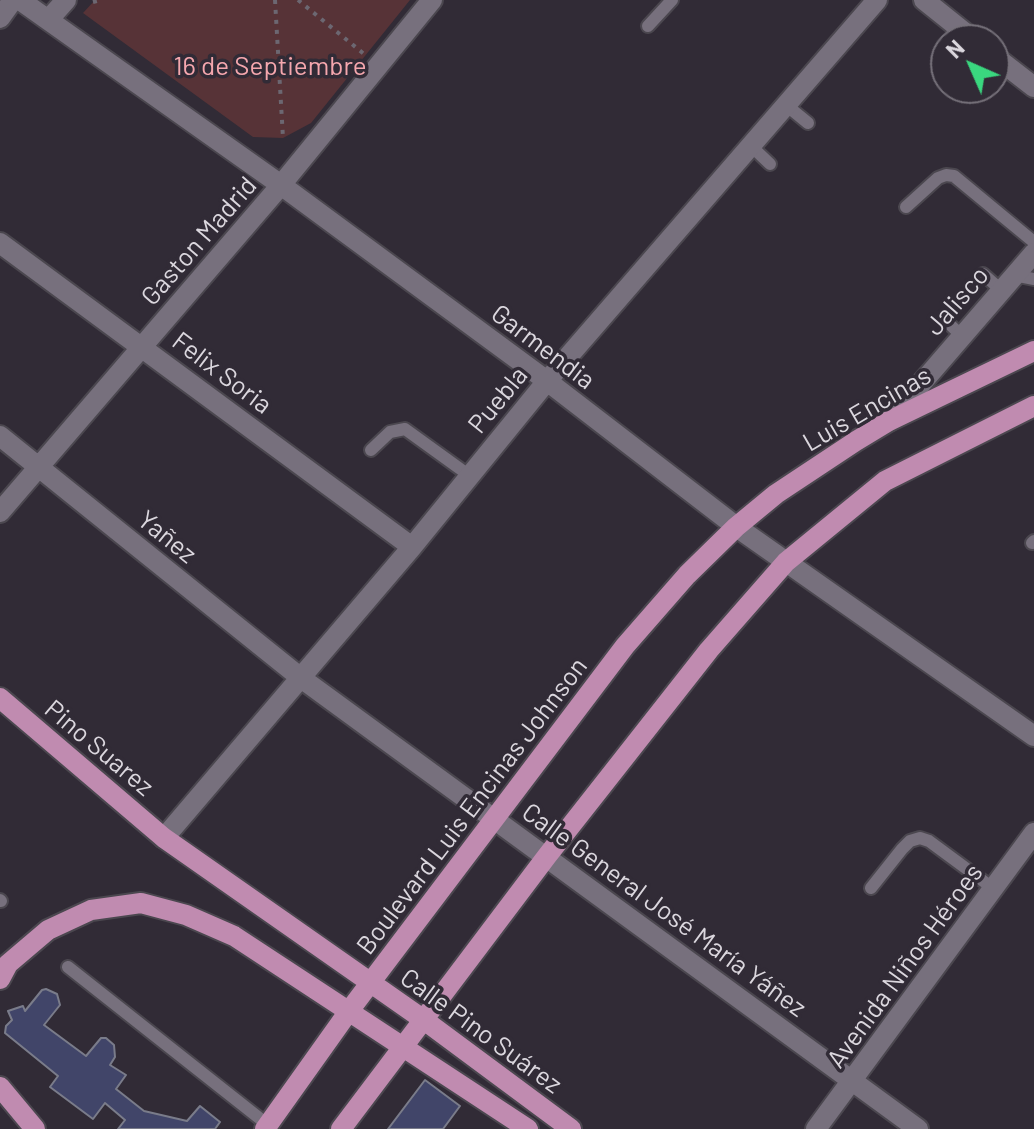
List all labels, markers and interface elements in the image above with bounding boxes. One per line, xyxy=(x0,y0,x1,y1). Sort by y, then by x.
north arrow xyxy=(930,24,1010,104)
text: N xyxy=(940,34,969,63)
park label: 16 de Septiembre xyxy=(173,50,367,82)
street label: Gaston Madrid xyxy=(135,170,263,312)
street label: Jalisco xyxy=(919,260,995,342)
street label: Garmendia xyxy=(485,298,601,396)
street label: Felix Soria xyxy=(166,325,278,421)
street label: Puebla xyxy=(462,360,534,440)
street label: Luis Encinas xyxy=(797,360,937,458)
street label: Yañez xyxy=(131,504,203,570)
street label: Boulevard Luis Encinas Johnson xyxy=(350,651,594,961)
street label: Pino Suarez xyxy=(38,693,160,803)
street label: Calle General José María Yáñez xyxy=(516,796,812,1024)
street label: Avenida Niños Héroes xyxy=(820,858,990,1074)
street label: Calle Pino Suárez xyxy=(394,962,568,1100)

